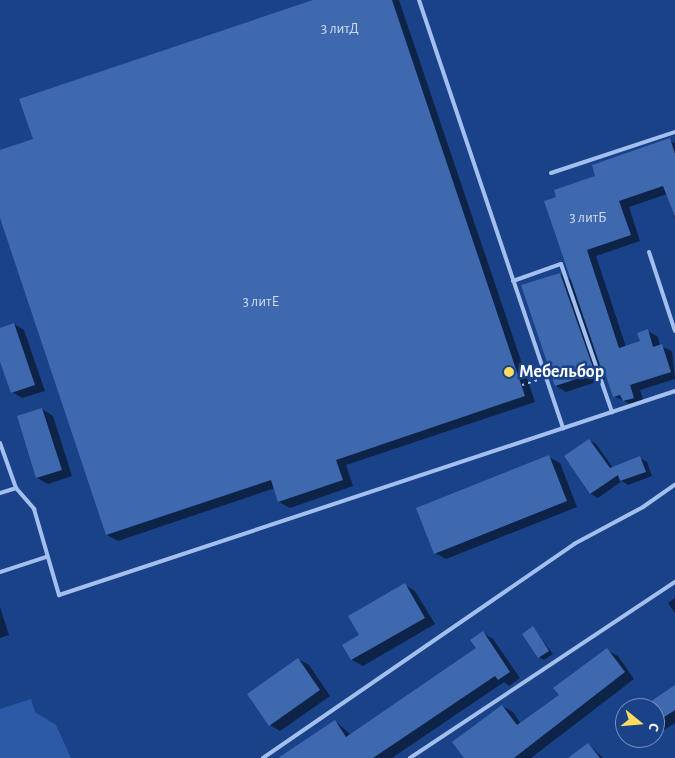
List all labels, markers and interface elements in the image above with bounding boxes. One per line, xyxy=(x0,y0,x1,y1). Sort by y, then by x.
house number: 3 литД xyxy=(321,20,359,38)
house number: 3 литБ xyxy=(569,209,607,227)
house number: 3 литЕ xyxy=(243,293,279,311)
place label: Мебельбор xyxy=(519,361,604,383)
marker: Мебельбор xyxy=(503,366,515,378)
north arrow xyxy=(615,698,665,748)
text: С xyxy=(646,721,661,733)

